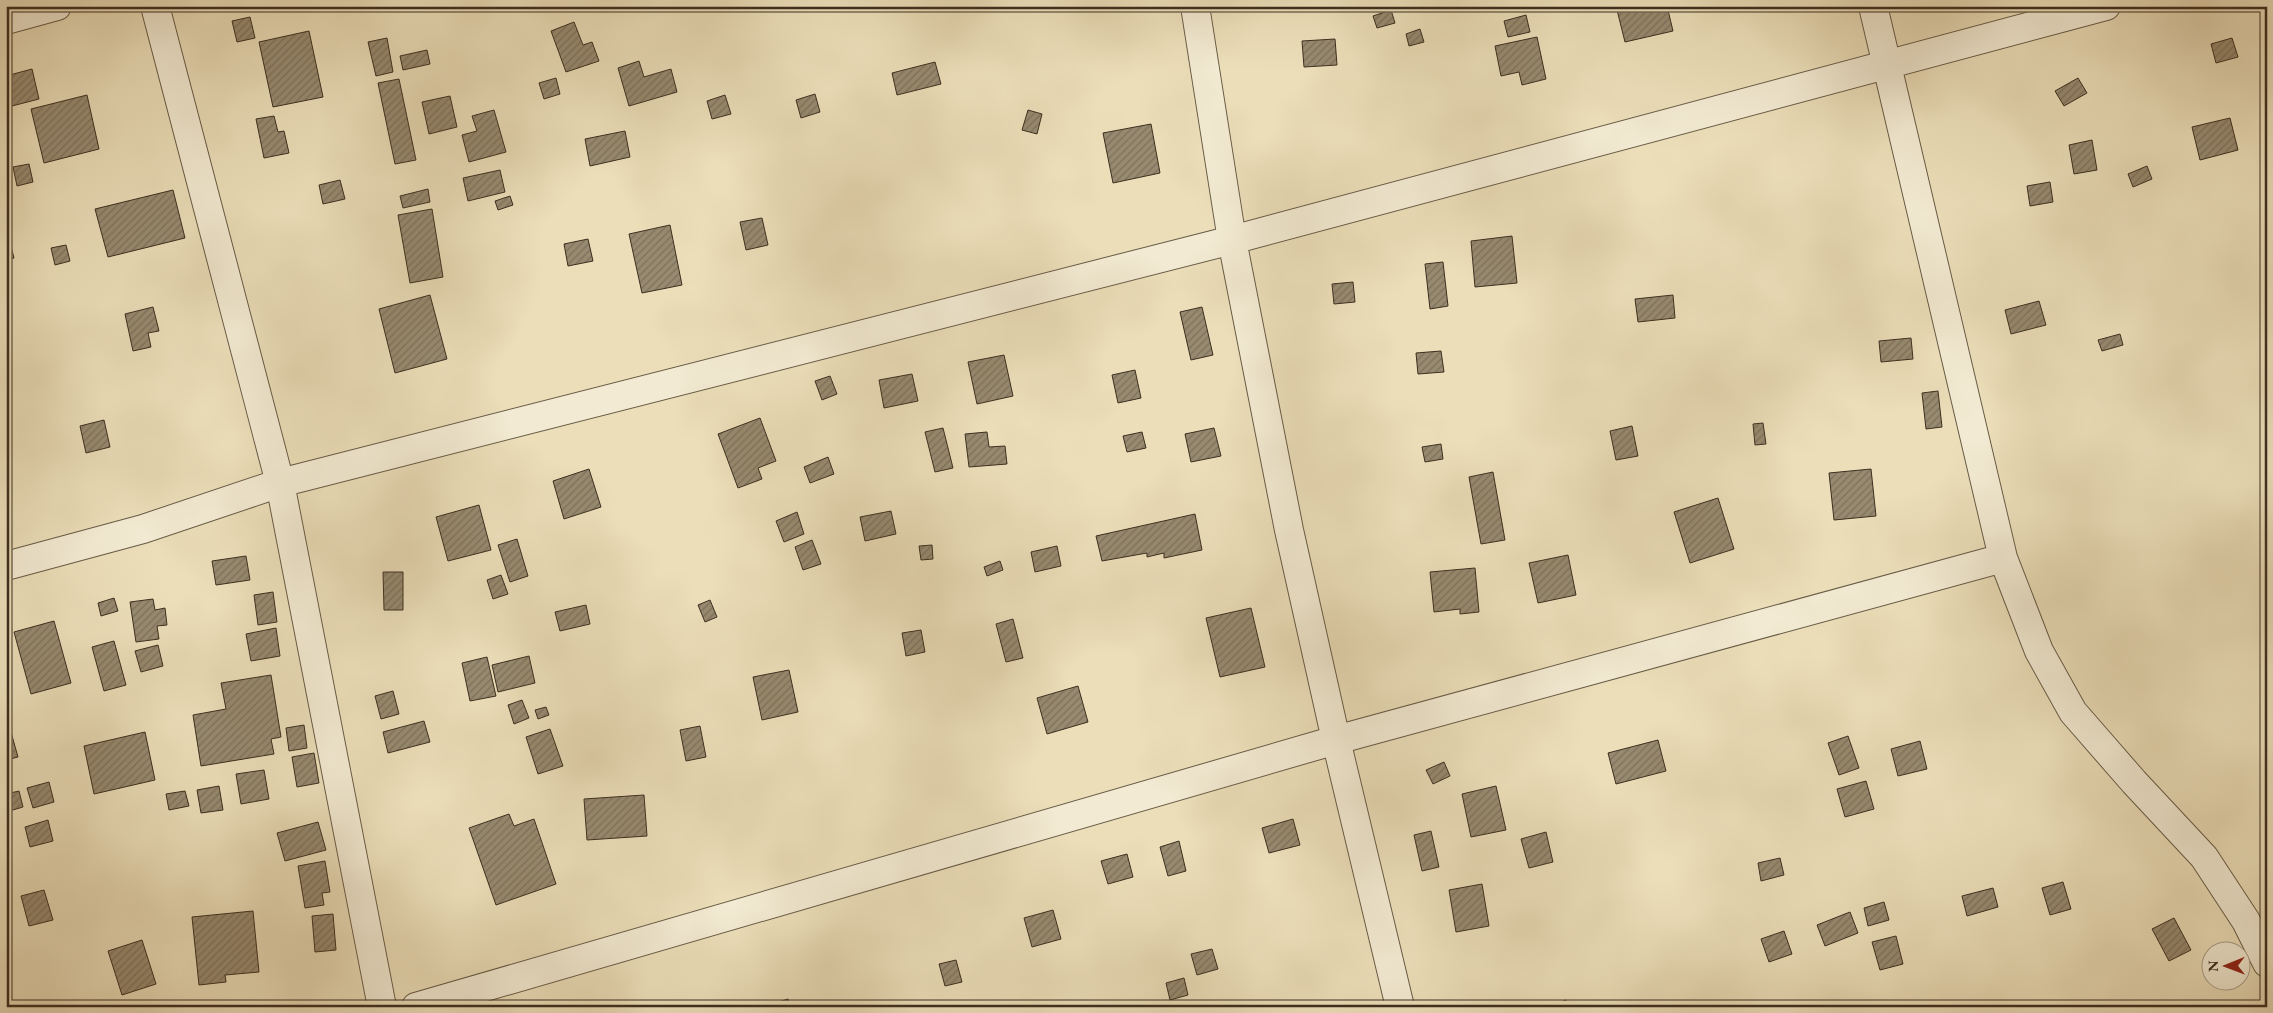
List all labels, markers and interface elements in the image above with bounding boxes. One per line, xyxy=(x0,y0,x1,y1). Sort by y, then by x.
north arrow xyxy=(2200,940,2250,990)
text: N xyxy=(2204,960,2222,972)

